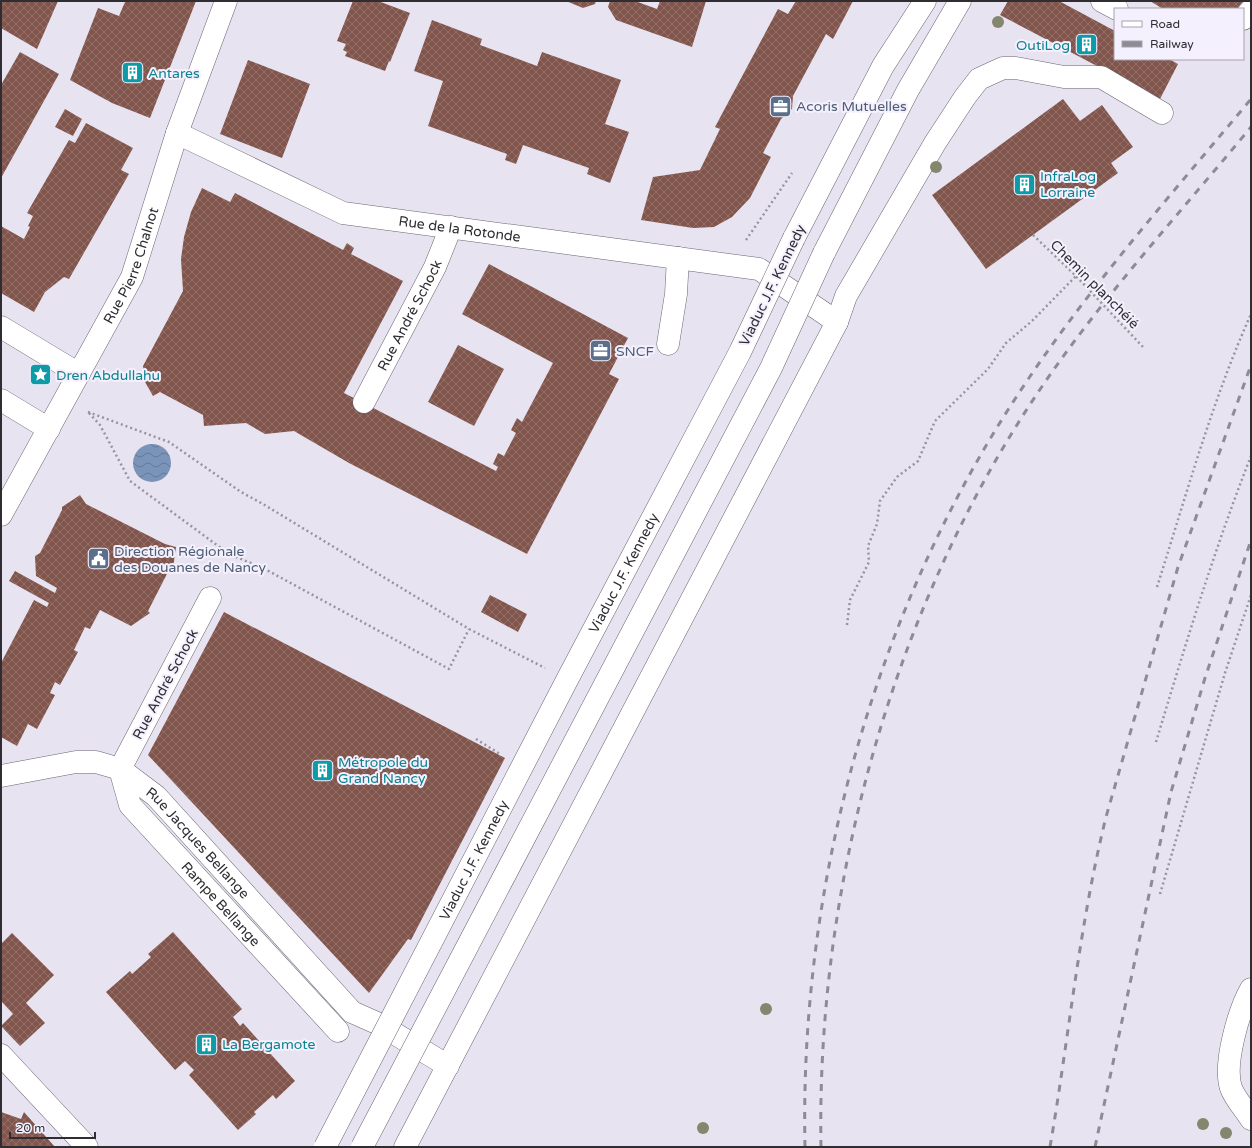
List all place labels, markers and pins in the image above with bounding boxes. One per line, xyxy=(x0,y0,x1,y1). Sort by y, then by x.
building icon: OutiLog xyxy=(1073,32,1099,58)
place label: OutiLog xyxy=(1016,37,1070,54)
building icon: Antares xyxy=(120,60,146,86)
place label: Antares xyxy=(148,65,200,82)
office icon: Acoris Mutuelles xyxy=(768,93,794,119)
place label: Acoris Mutuelles xyxy=(796,98,907,115)
place label: InfraLog Lorraine xyxy=(1040,168,1096,201)
building icon: InfraLog Lorraine xyxy=(1012,171,1038,197)
office icon: SNCF xyxy=(588,338,614,364)
place label: SNCF xyxy=(616,343,655,360)
place icon: Dren Abdullahu xyxy=(27,362,53,388)
place label: Dren Abdullahu xyxy=(56,367,160,384)
place label: Direction Régionale des Douanes de Nancy xyxy=(114,543,267,576)
public building icon: Direction Régionale des Douanes de Nancy xyxy=(86,546,112,572)
place label: Métropole du Grand Nancy xyxy=(338,754,428,787)
building icon: Métropole du Grand Nancy xyxy=(310,757,336,783)
building icon: La Bergamote xyxy=(194,1031,220,1057)
place label: La Bergamote xyxy=(222,1036,316,1053)

